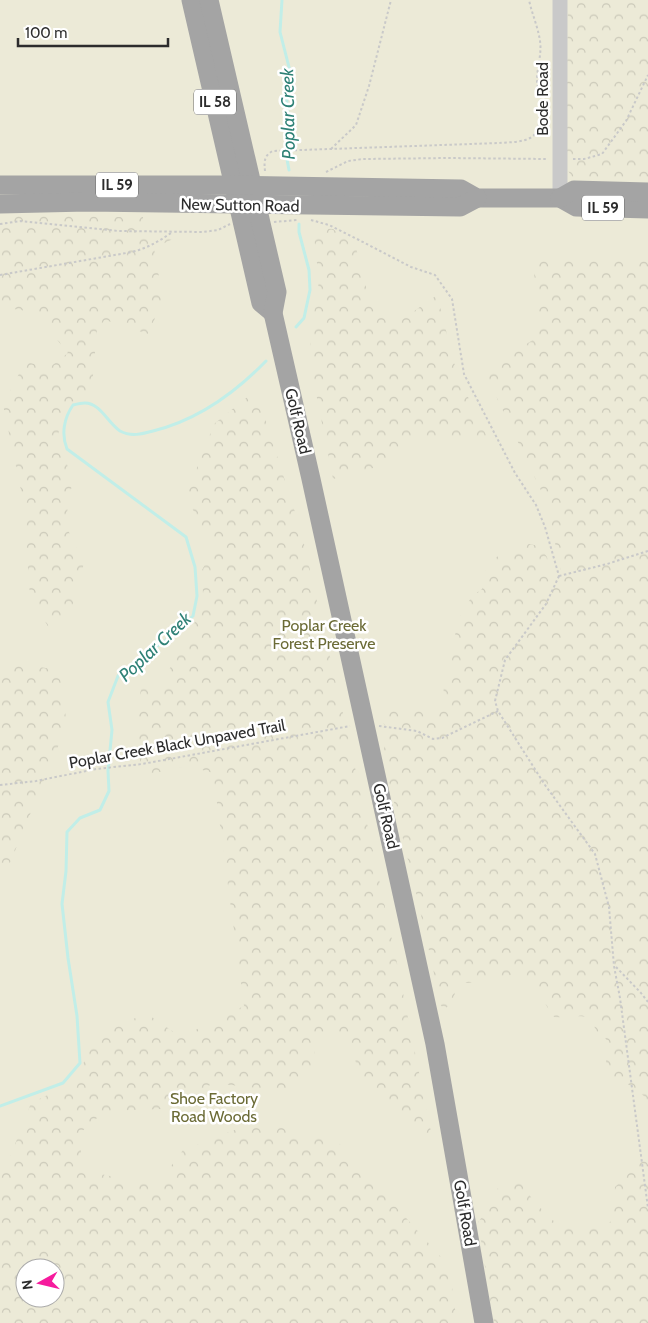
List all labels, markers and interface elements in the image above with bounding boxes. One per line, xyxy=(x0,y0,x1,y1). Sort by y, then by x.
scale bar xyxy=(18,15,168,47)
text: 100 m xyxy=(25,24,67,42)
street label: Bode Road xyxy=(533,62,552,136)
water label: Poplar Creek xyxy=(276,67,300,160)
road number: IL 58 xyxy=(194,90,236,114)
road number: IL 59 xyxy=(96,172,138,198)
street label: New Sutton Road xyxy=(180,194,300,216)
road number: IL 59 xyxy=(582,196,624,220)
street label: Golf Road xyxy=(281,386,315,456)
water label: Poplar Creek xyxy=(114,607,197,686)
park label: Poplar Creek Forest Preserve xyxy=(273,616,375,653)
street label: Poplar Creek Black Unpaved Trail xyxy=(67,716,287,772)
street label: Golf Road xyxy=(369,781,403,851)
park label: Shoe Factory Road Woods xyxy=(170,1089,258,1126)
street label: Golf Road xyxy=(450,1178,480,1248)
north arrow xyxy=(15,1258,65,1308)
text: N xyxy=(18,1279,37,1291)

